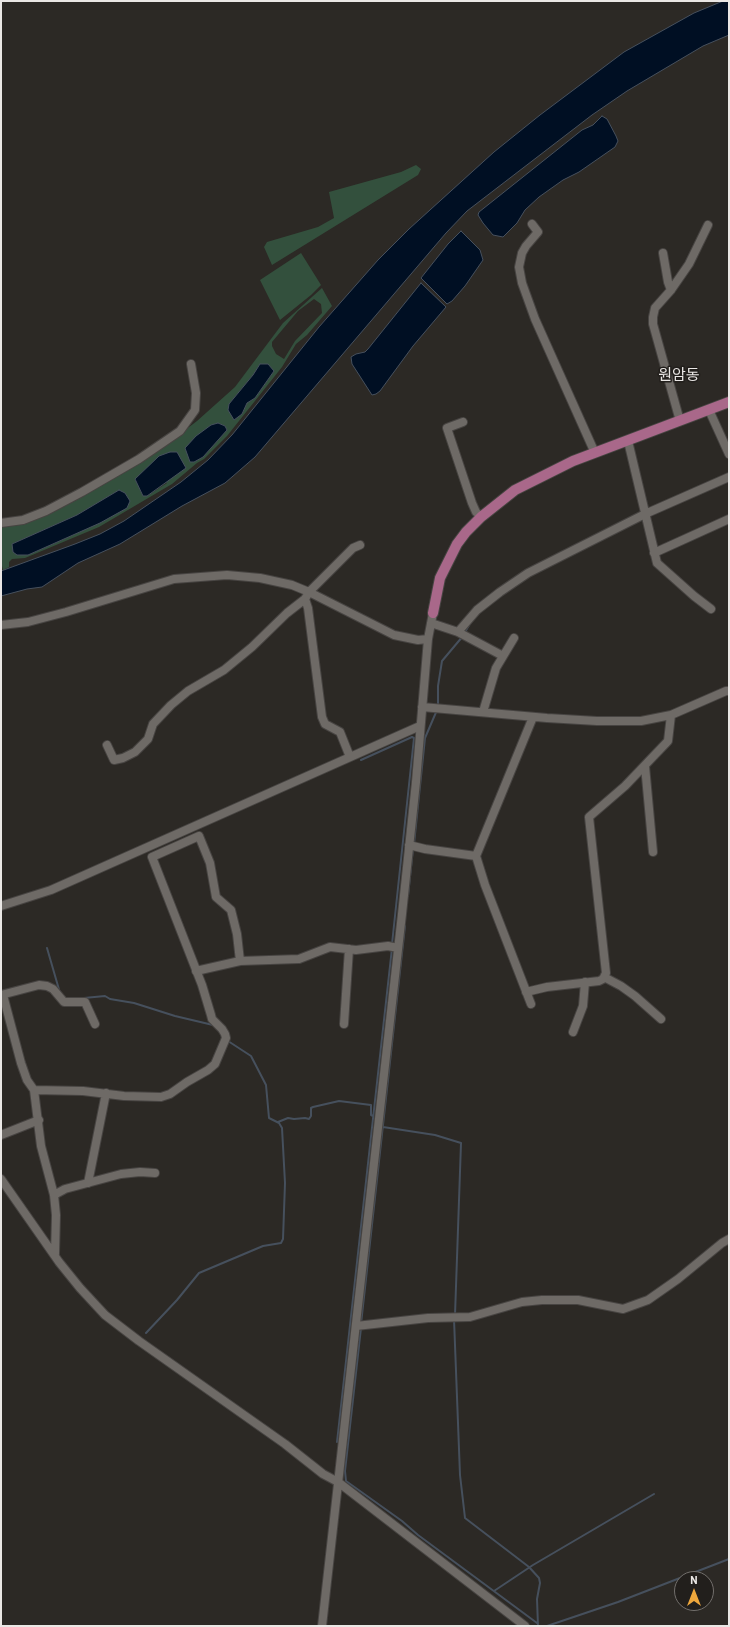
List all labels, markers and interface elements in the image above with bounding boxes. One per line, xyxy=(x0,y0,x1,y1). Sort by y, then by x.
district label: 원암동 xyxy=(658,366,700,384)
north arrow xyxy=(674,1571,714,1611)
text: N xyxy=(690,1573,698,1586)

